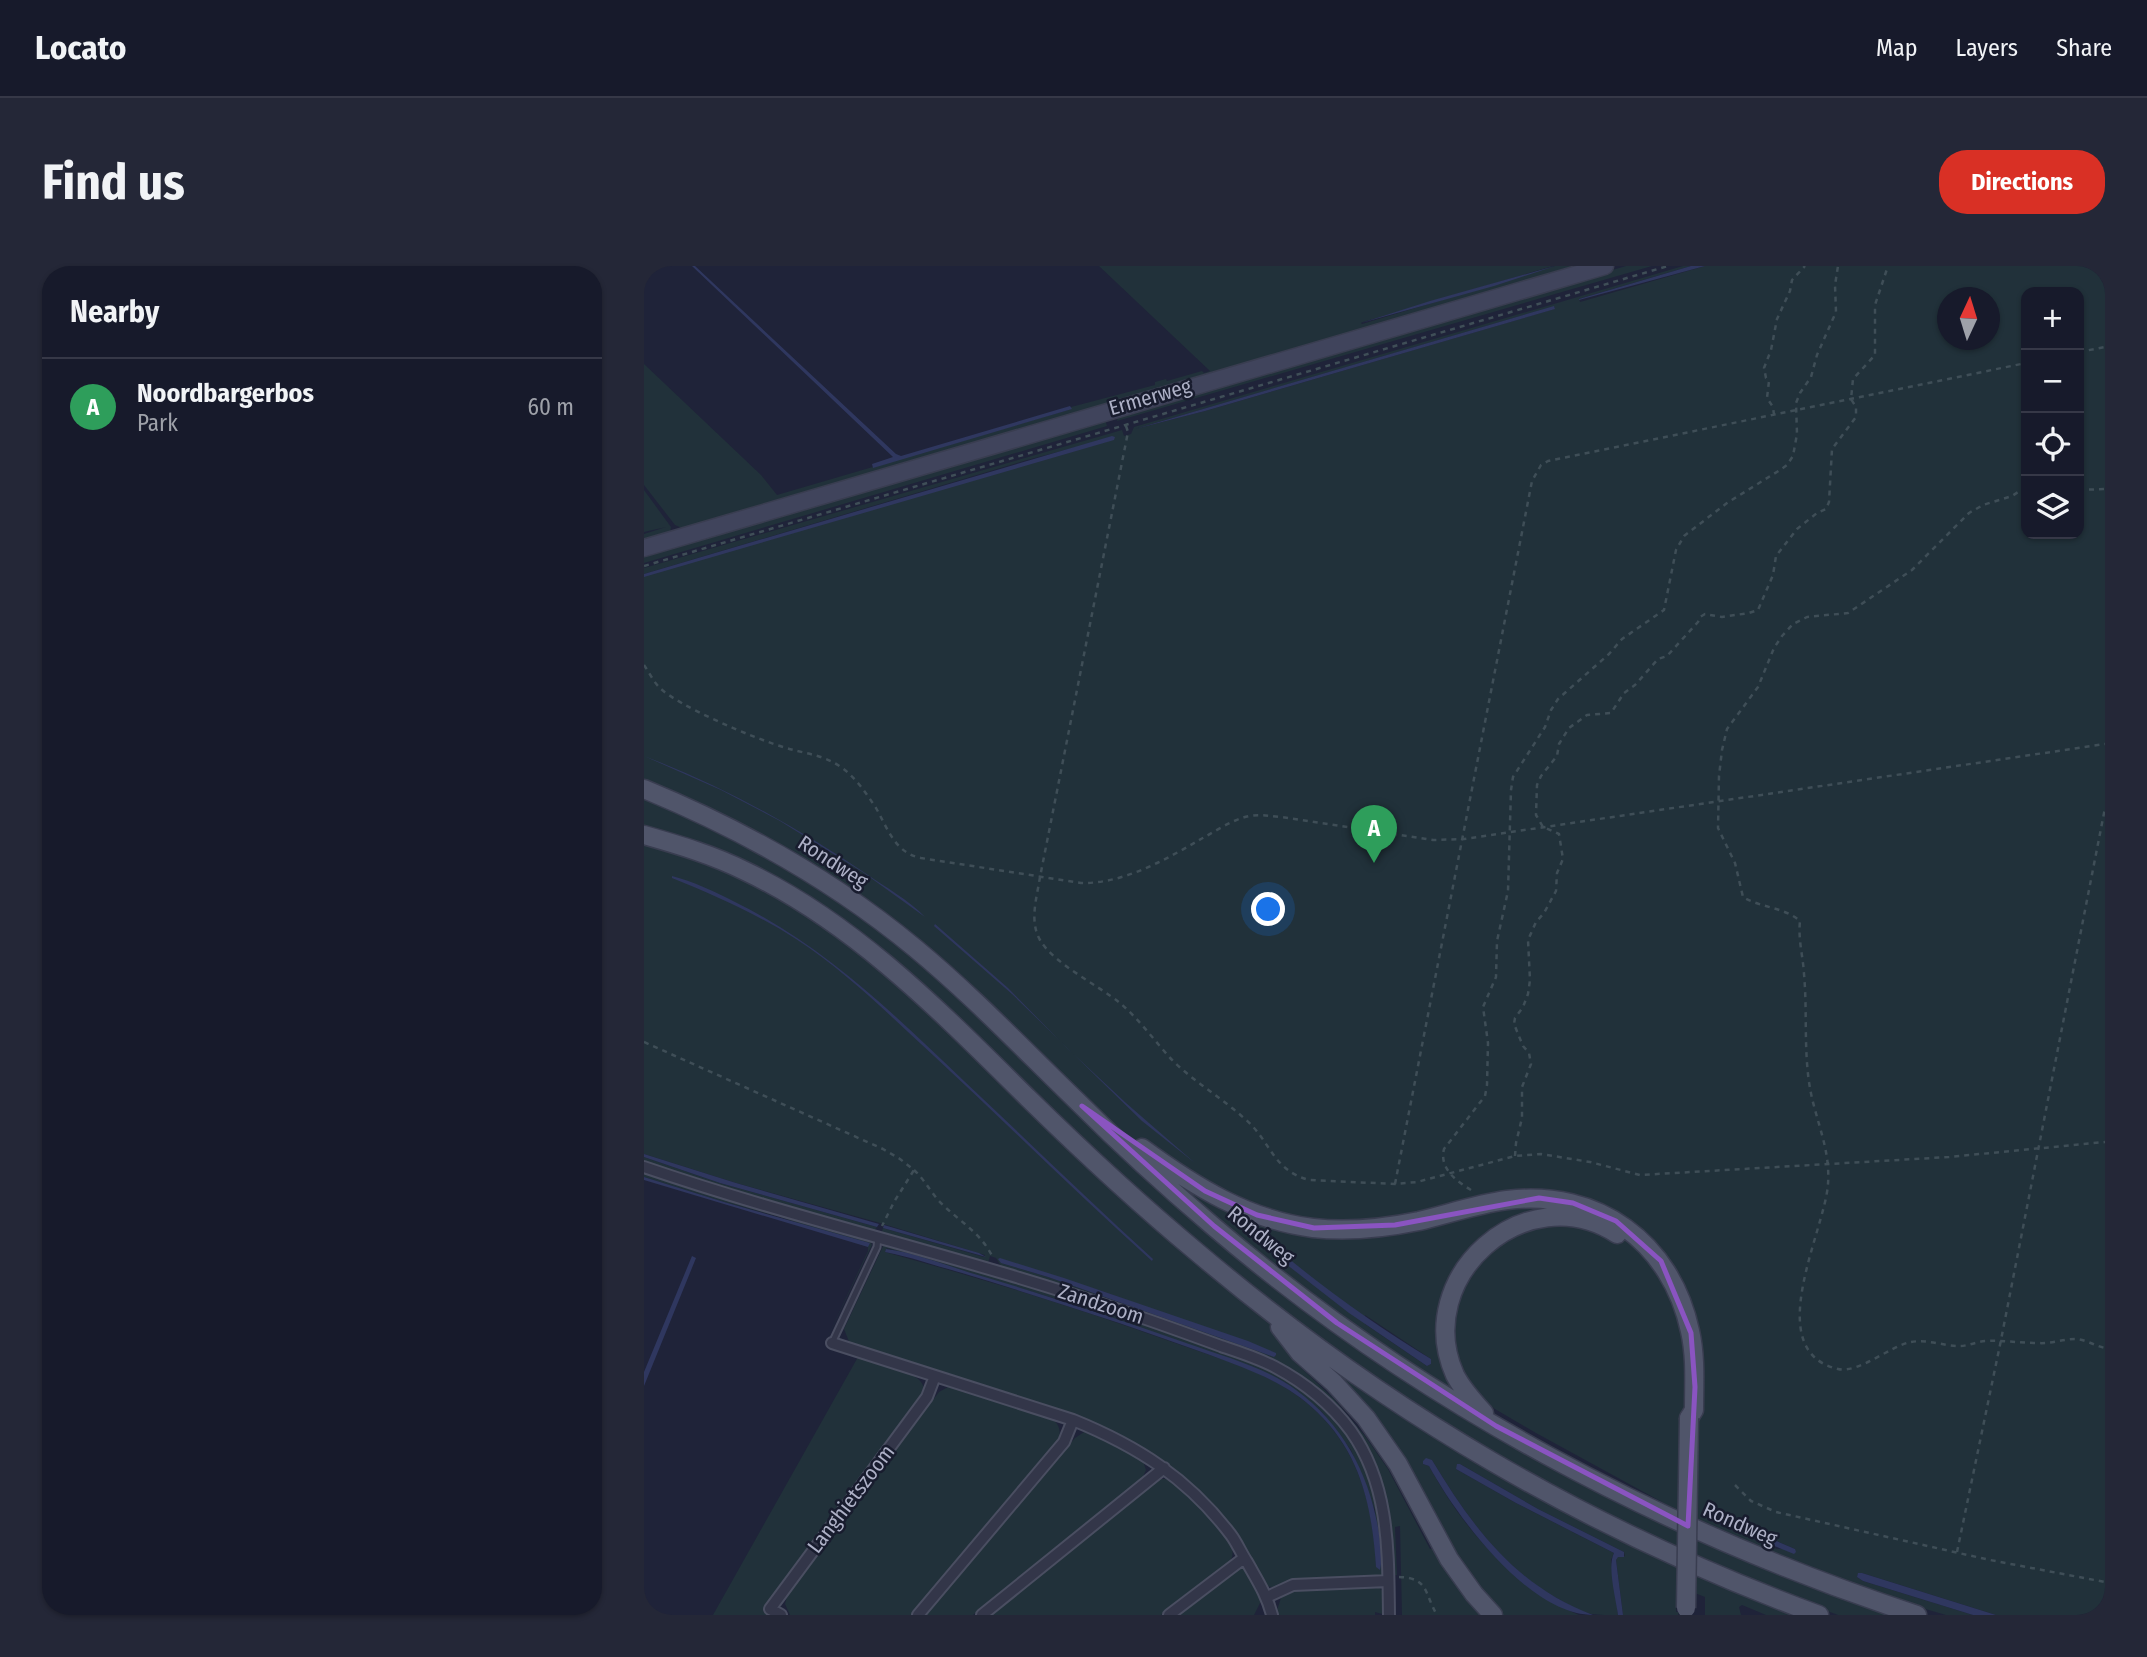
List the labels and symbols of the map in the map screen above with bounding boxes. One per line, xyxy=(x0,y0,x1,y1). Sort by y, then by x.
north arrow xyxy=(1937,287,2000,350)
street label: Ermerweg xyxy=(1106,373,1194,421)
pin: A xyxy=(1351,805,1397,863)
street label: Rondweg xyxy=(793,830,873,894)
your location xyxy=(1251,892,1285,926)
street label: Rondweg xyxy=(1222,1200,1300,1270)
street label: Zandzoom xyxy=(1055,1278,1147,1330)
street label: Langhietszoom xyxy=(802,1440,900,1558)
street label: Rondweg xyxy=(1699,1496,1781,1552)

